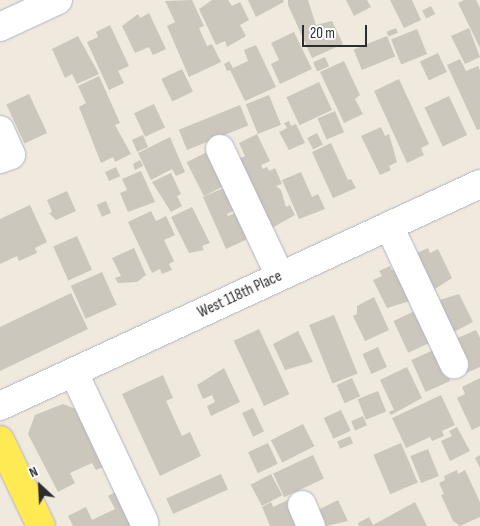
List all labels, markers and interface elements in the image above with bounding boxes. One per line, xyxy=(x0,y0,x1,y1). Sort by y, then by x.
scale bar xyxy=(305,15,370,47)
text: 20 m xyxy=(310,24,335,43)
street label: West 118th Place xyxy=(195,267,285,323)
north arrow xyxy=(15,461,65,511)
text: N xyxy=(26,463,40,481)

